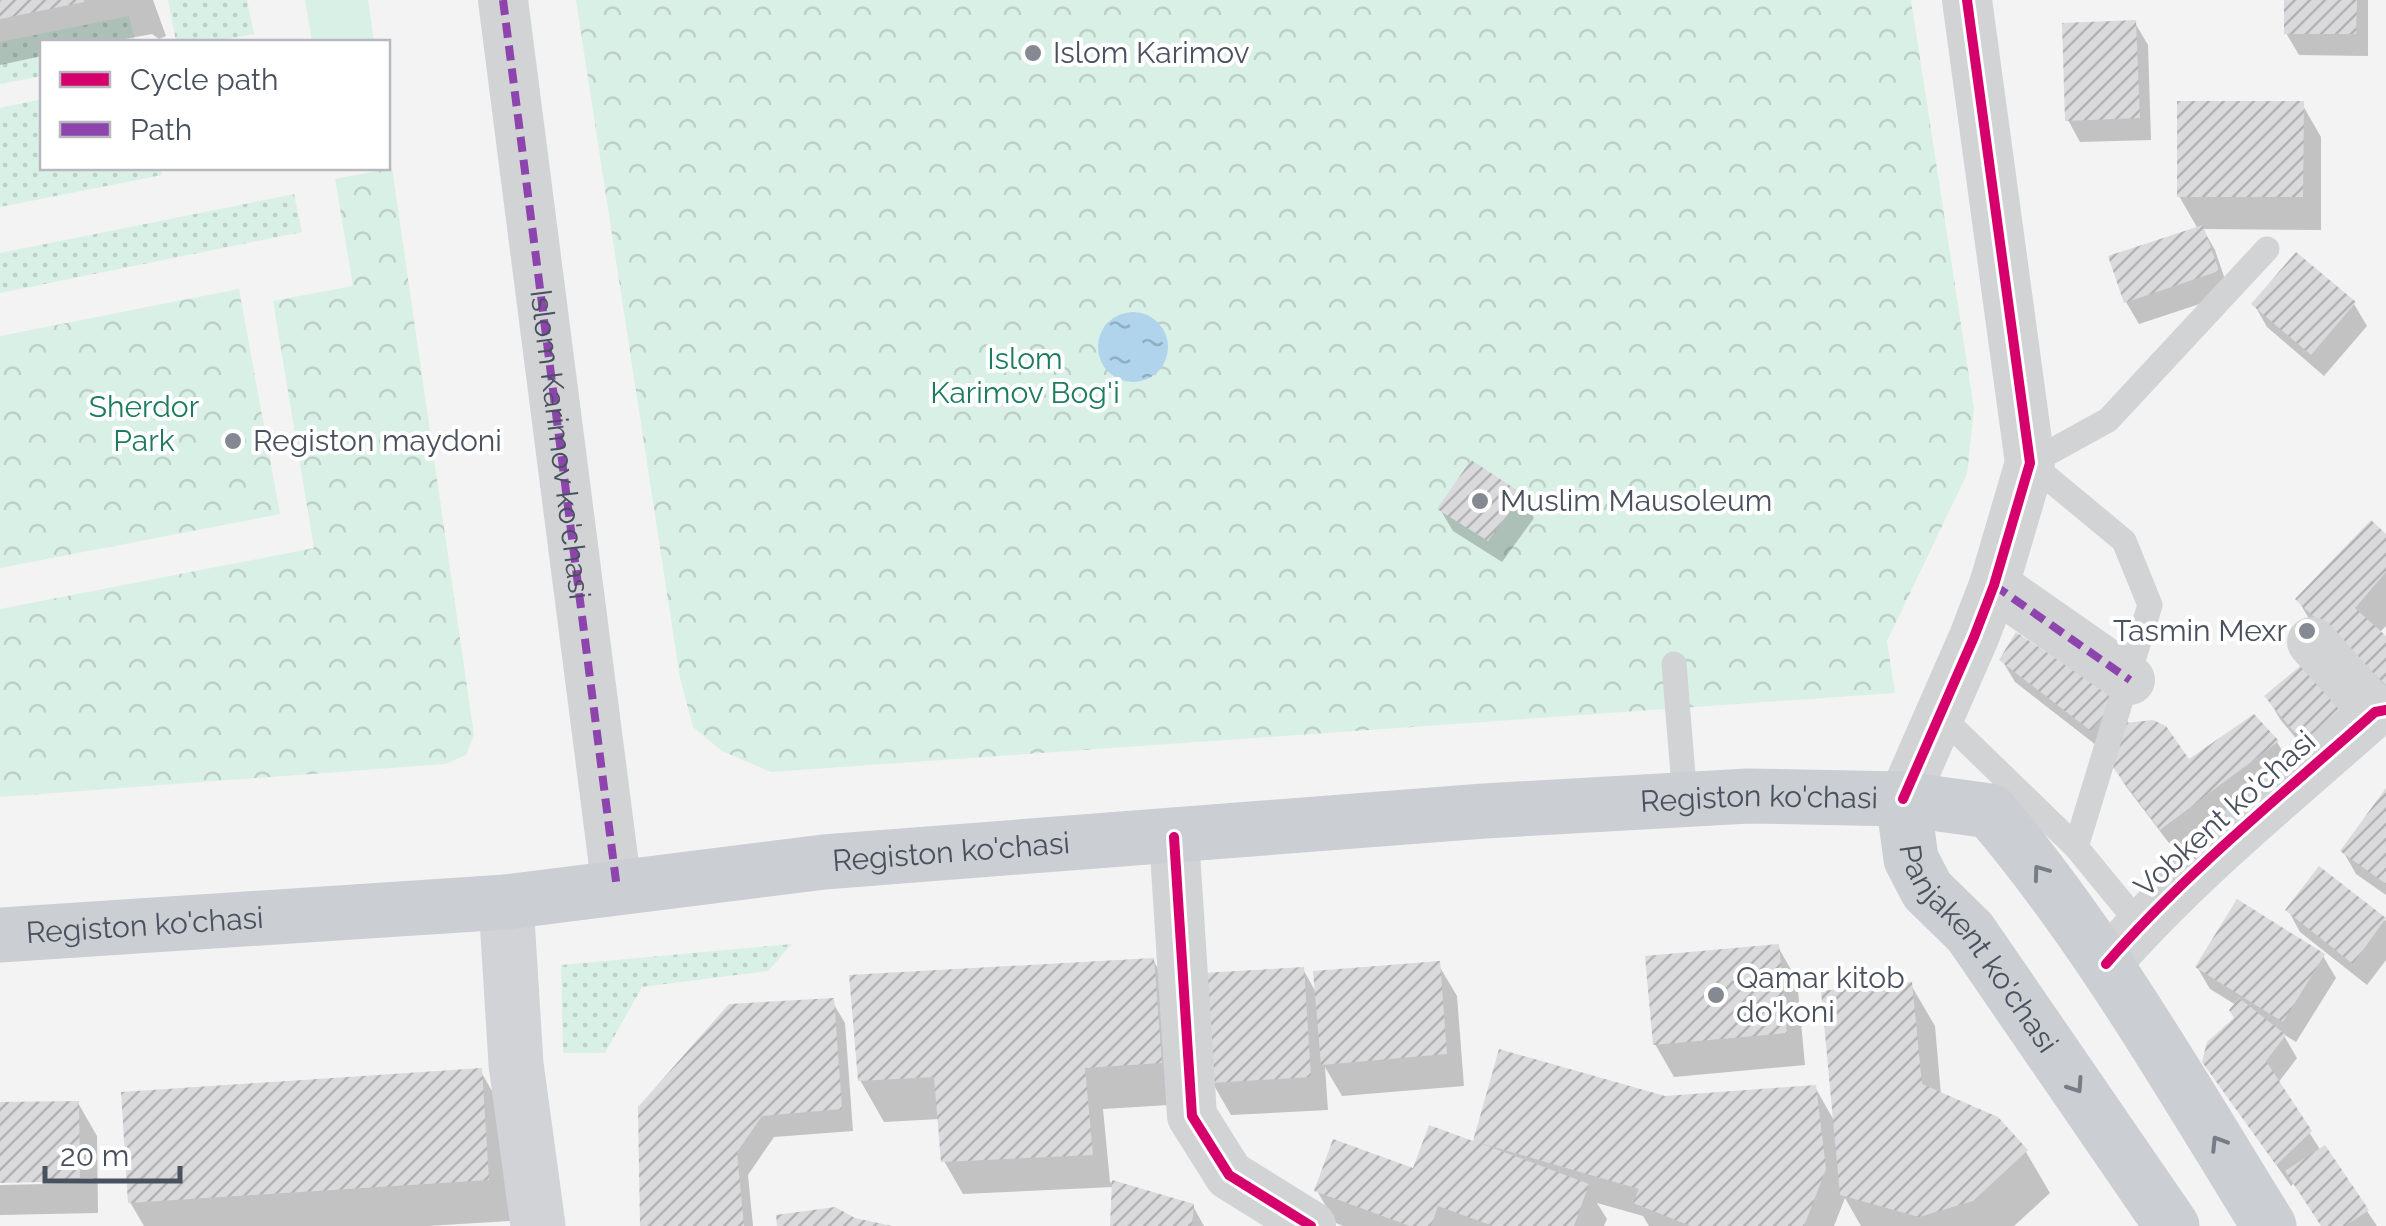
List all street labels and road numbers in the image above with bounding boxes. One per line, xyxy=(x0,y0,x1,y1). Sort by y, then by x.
street label: Islom Karimov ko'chasi xyxy=(523,287,598,601)
street label: Vobkent ko'chasi xyxy=(2127,723,2322,904)
street label: Registon ko'chasi xyxy=(1639,778,1878,819)
street label: Registon ko'chasi xyxy=(831,825,1071,878)
street label: Panjakent ko'chasi xyxy=(1892,842,2066,1059)
street label: Registon ko'chasi xyxy=(25,900,265,950)

